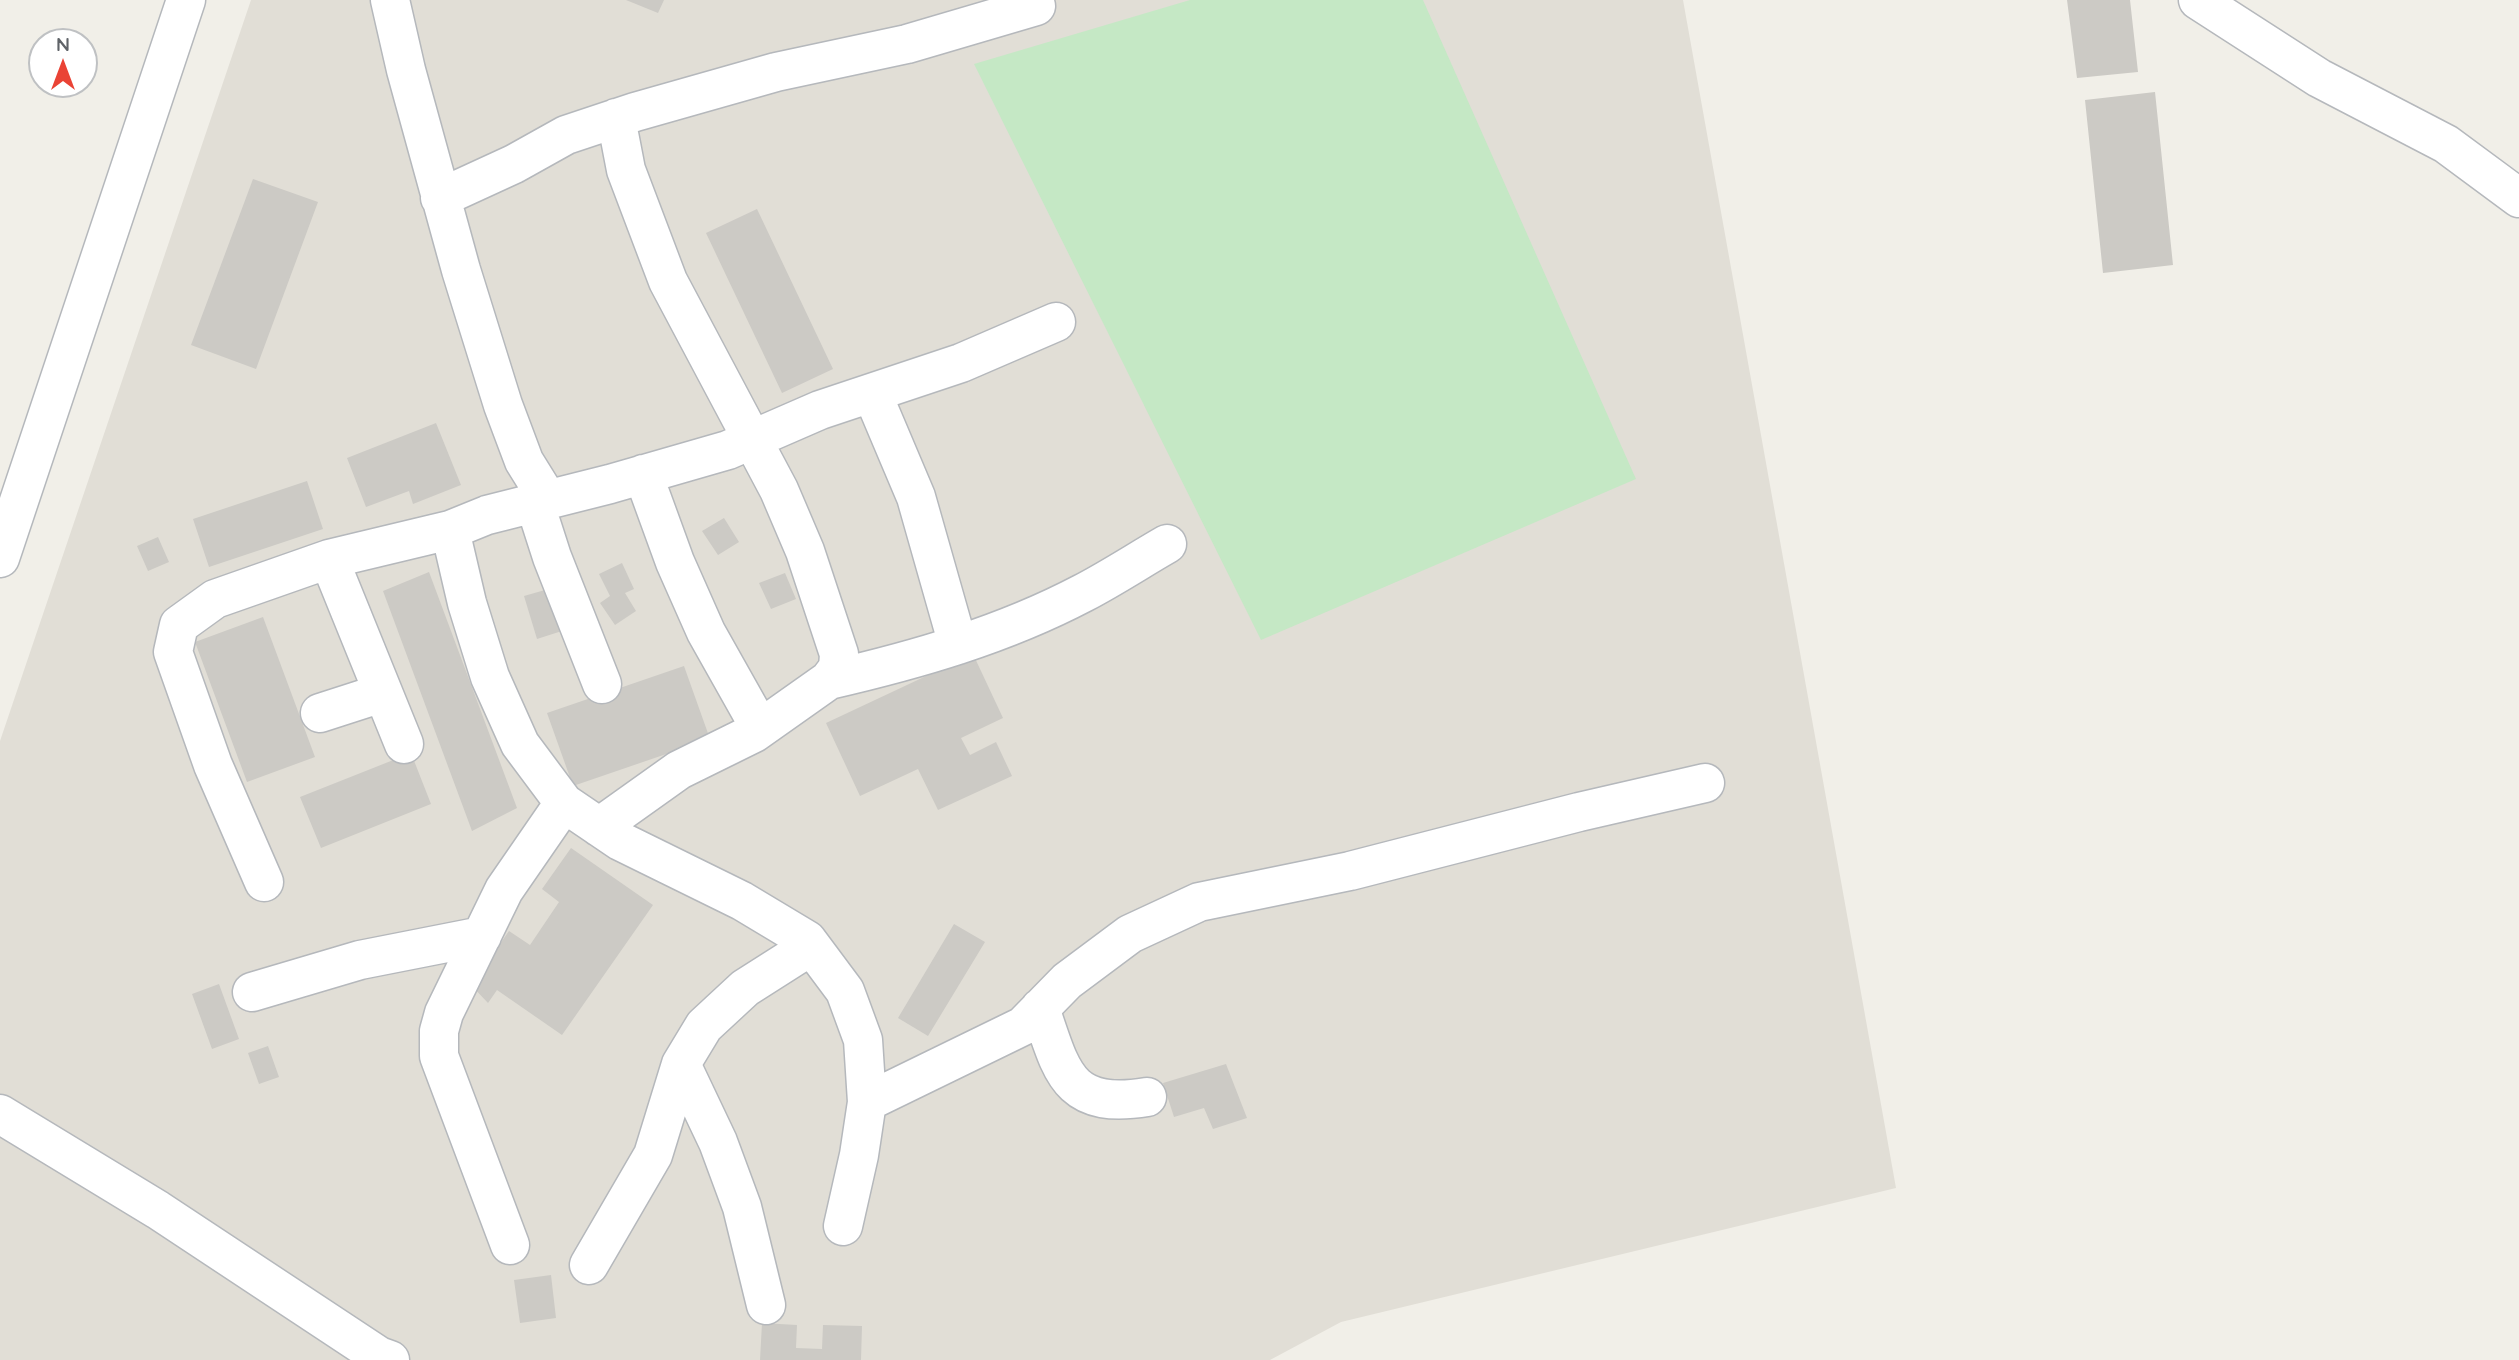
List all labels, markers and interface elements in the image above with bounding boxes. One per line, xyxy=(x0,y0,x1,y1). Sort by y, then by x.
north arrow xyxy=(28,28,98,98)
text: N xyxy=(56,32,70,56)

